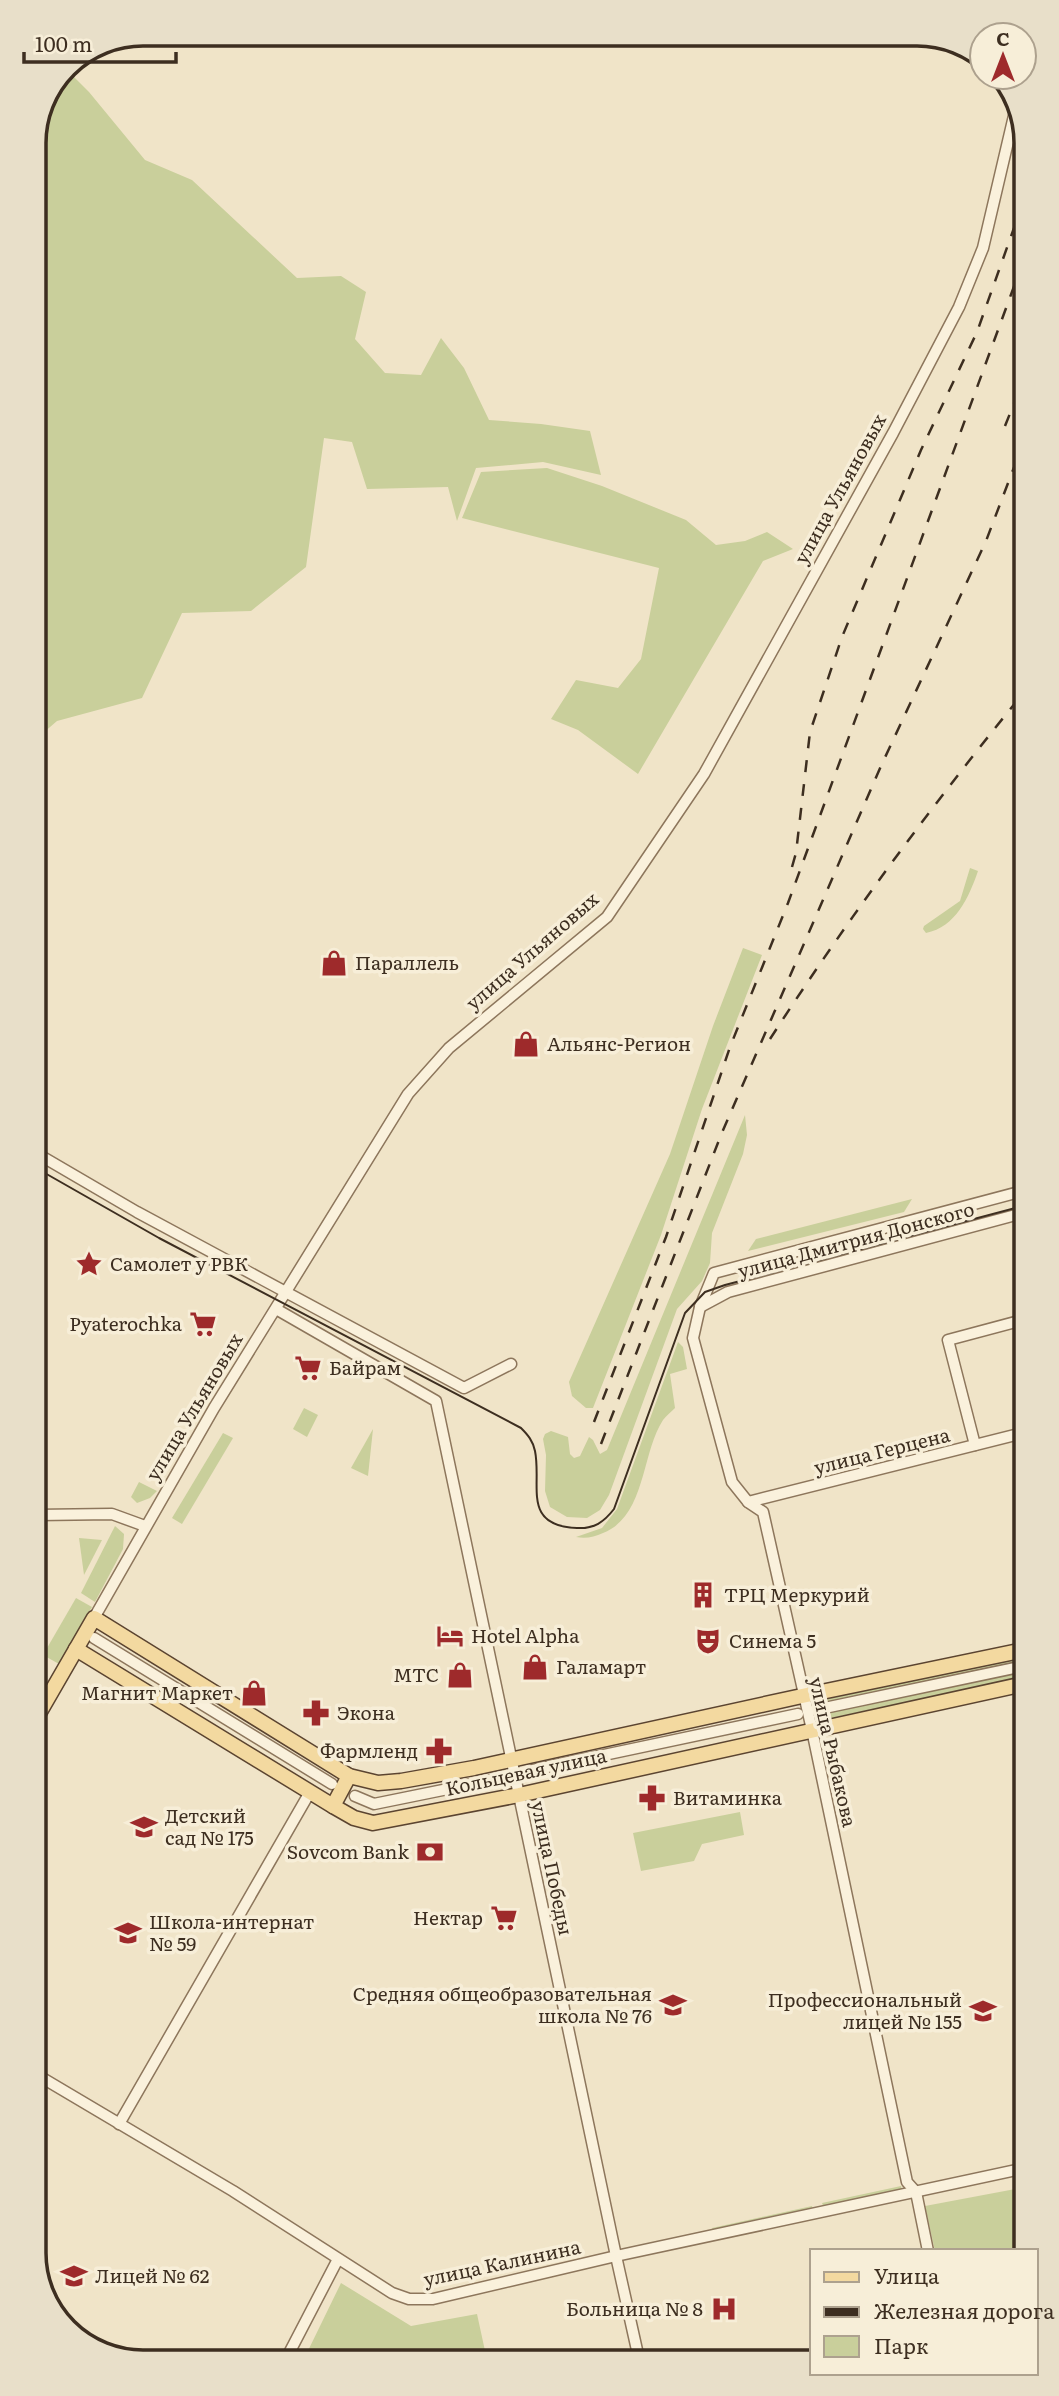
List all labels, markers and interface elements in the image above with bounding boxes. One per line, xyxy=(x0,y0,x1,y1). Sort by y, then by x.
scale bar xyxy=(24,21,177,65)
north arrow xyxy=(968,21,1038,91)
text: С xyxy=(996,24,1010,52)
text: 100 m xyxy=(35,27,92,58)
street label: улица Ульяновых xyxy=(786,408,892,569)
street label: улица Ульяновых xyxy=(459,884,604,1016)
shop icon: Параллель xyxy=(319,948,349,978)
place label: Параллель xyxy=(355,948,459,976)
shop icon: Альянс-Регион xyxy=(511,1029,541,1059)
place label: Альянс-Регион xyxy=(547,1029,691,1057)
street label: улица Дмитрия Донского xyxy=(734,1194,977,1284)
place icon: Самолет у РВК xyxy=(74,1249,104,1279)
place label: Самолет у РВК xyxy=(110,1249,248,1277)
place label: Pyaterochka xyxy=(69,1309,183,1337)
supermarket icon: Pyaterochka xyxy=(188,1309,218,1339)
street label: улица Ульяновых xyxy=(138,1327,249,1486)
supermarket icon: Байрам xyxy=(293,1353,323,1383)
place label: Байрам xyxy=(329,1353,401,1381)
street label: улица Герцена xyxy=(811,1419,953,1480)
building icon: ТРЦ Меркурий xyxy=(688,1580,718,1610)
place label: ТРЦ Меркурий xyxy=(724,1580,870,1608)
hotel icon: Hotel Alpha xyxy=(435,1621,465,1651)
place label: Hotel Alpha xyxy=(471,1621,580,1649)
theatre icon: Синема 5 xyxy=(693,1626,723,1656)
place label: Синема 5 xyxy=(729,1626,816,1654)
shop icon: Галамарт xyxy=(520,1652,550,1682)
place label: Галамарт xyxy=(556,1652,646,1680)
place label: МТС xyxy=(393,1660,439,1688)
shop icon: МТС xyxy=(445,1660,475,1690)
street label: улица Рыбакова xyxy=(803,1674,865,1830)
place label: Магнит Маркет xyxy=(81,1678,233,1706)
shop icon: Магнит Маркет xyxy=(239,1678,269,1708)
pharmacy icon: Экона xyxy=(301,1698,331,1728)
place label: Экона xyxy=(337,1698,396,1726)
place label: Фармленд xyxy=(320,1736,418,1764)
pharmacy icon: Фармленд xyxy=(424,1736,454,1766)
street label: Кольцевая улица xyxy=(443,1740,610,1802)
pharmacy icon: Витаминка xyxy=(637,1783,667,1813)
place label: Витаминка xyxy=(673,1783,783,1811)
street label: улица Победы xyxy=(525,1798,581,1938)
place label: Детский сад № 175 xyxy=(165,1801,254,1851)
school or university icon: Детский сад № 175 xyxy=(129,1812,159,1842)
place label: Sovcom Bank xyxy=(287,1837,409,1865)
bank icon: Sovcom Bank xyxy=(415,1837,445,1867)
place label: Нектар xyxy=(413,1903,483,1931)
supermarket icon: Нектар xyxy=(489,1903,519,1933)
place label: Школа-интернат № 59 xyxy=(149,1907,314,1957)
school or university icon: Школа-интернат № 59 xyxy=(113,1918,143,1948)
place label: Средняя общеобразовательная школа № 76 xyxy=(353,1979,652,2029)
place label: Профессиональный лицей № 155 xyxy=(768,1985,962,2035)
school or university icon: Средняя общеобразовательная школа № 76 xyxy=(658,1990,688,2020)
school or university icon: Профессиональный лицей № 155 xyxy=(968,1996,998,2026)
street label: улица Калинина xyxy=(421,2232,584,2292)
legend xyxy=(810,2249,1038,2375)
text: Улица xyxy=(874,2259,940,2290)
school or university icon: Лицей № 62 xyxy=(59,2261,89,2291)
place label: Лицей № 62 xyxy=(95,2261,209,2289)
place label: Больница № 8 xyxy=(566,2294,703,2322)
hospital icon: Больница № 8 xyxy=(709,2294,739,2324)
text: Железная дорога xyxy=(874,2294,1055,2325)
text: Парк xyxy=(874,2329,929,2360)

